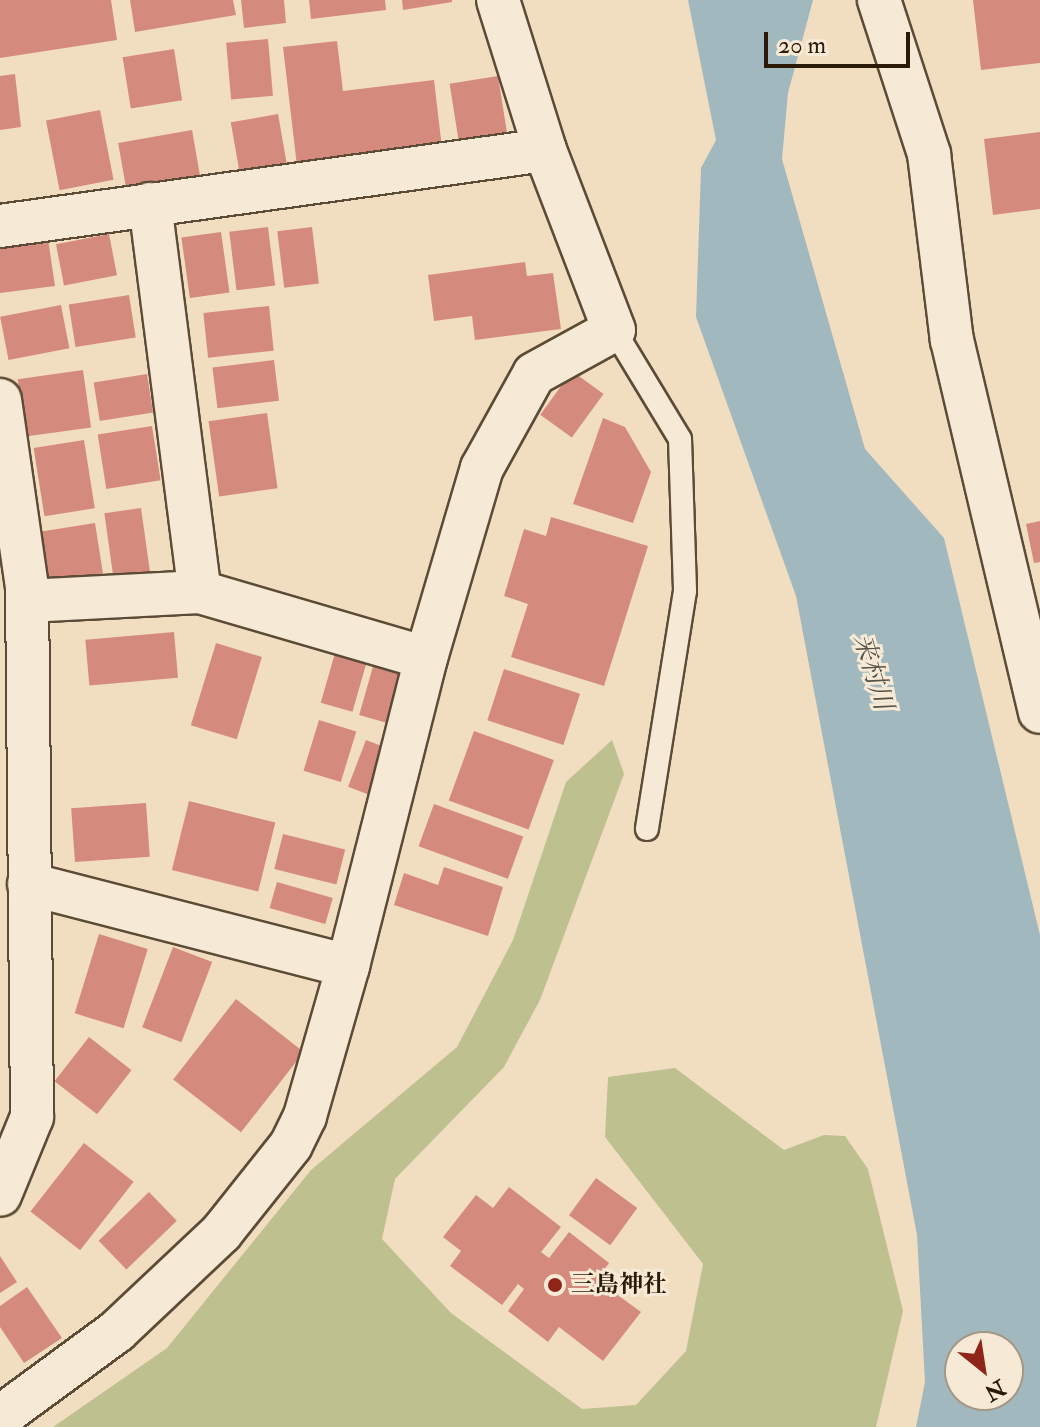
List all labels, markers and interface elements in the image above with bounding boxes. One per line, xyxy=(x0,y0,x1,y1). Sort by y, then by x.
scale bar xyxy=(768,16,914,66)
text: 20 m xyxy=(778,30,826,61)
water label: 来村川 xyxy=(846,630,898,714)
place label: 三島神社 xyxy=(571,1271,667,1299)
marker: 三島神社 xyxy=(546,1276,564,1294)
north arrow xyxy=(944,1331,1024,1411)
text: N xyxy=(979,1373,1011,1407)

